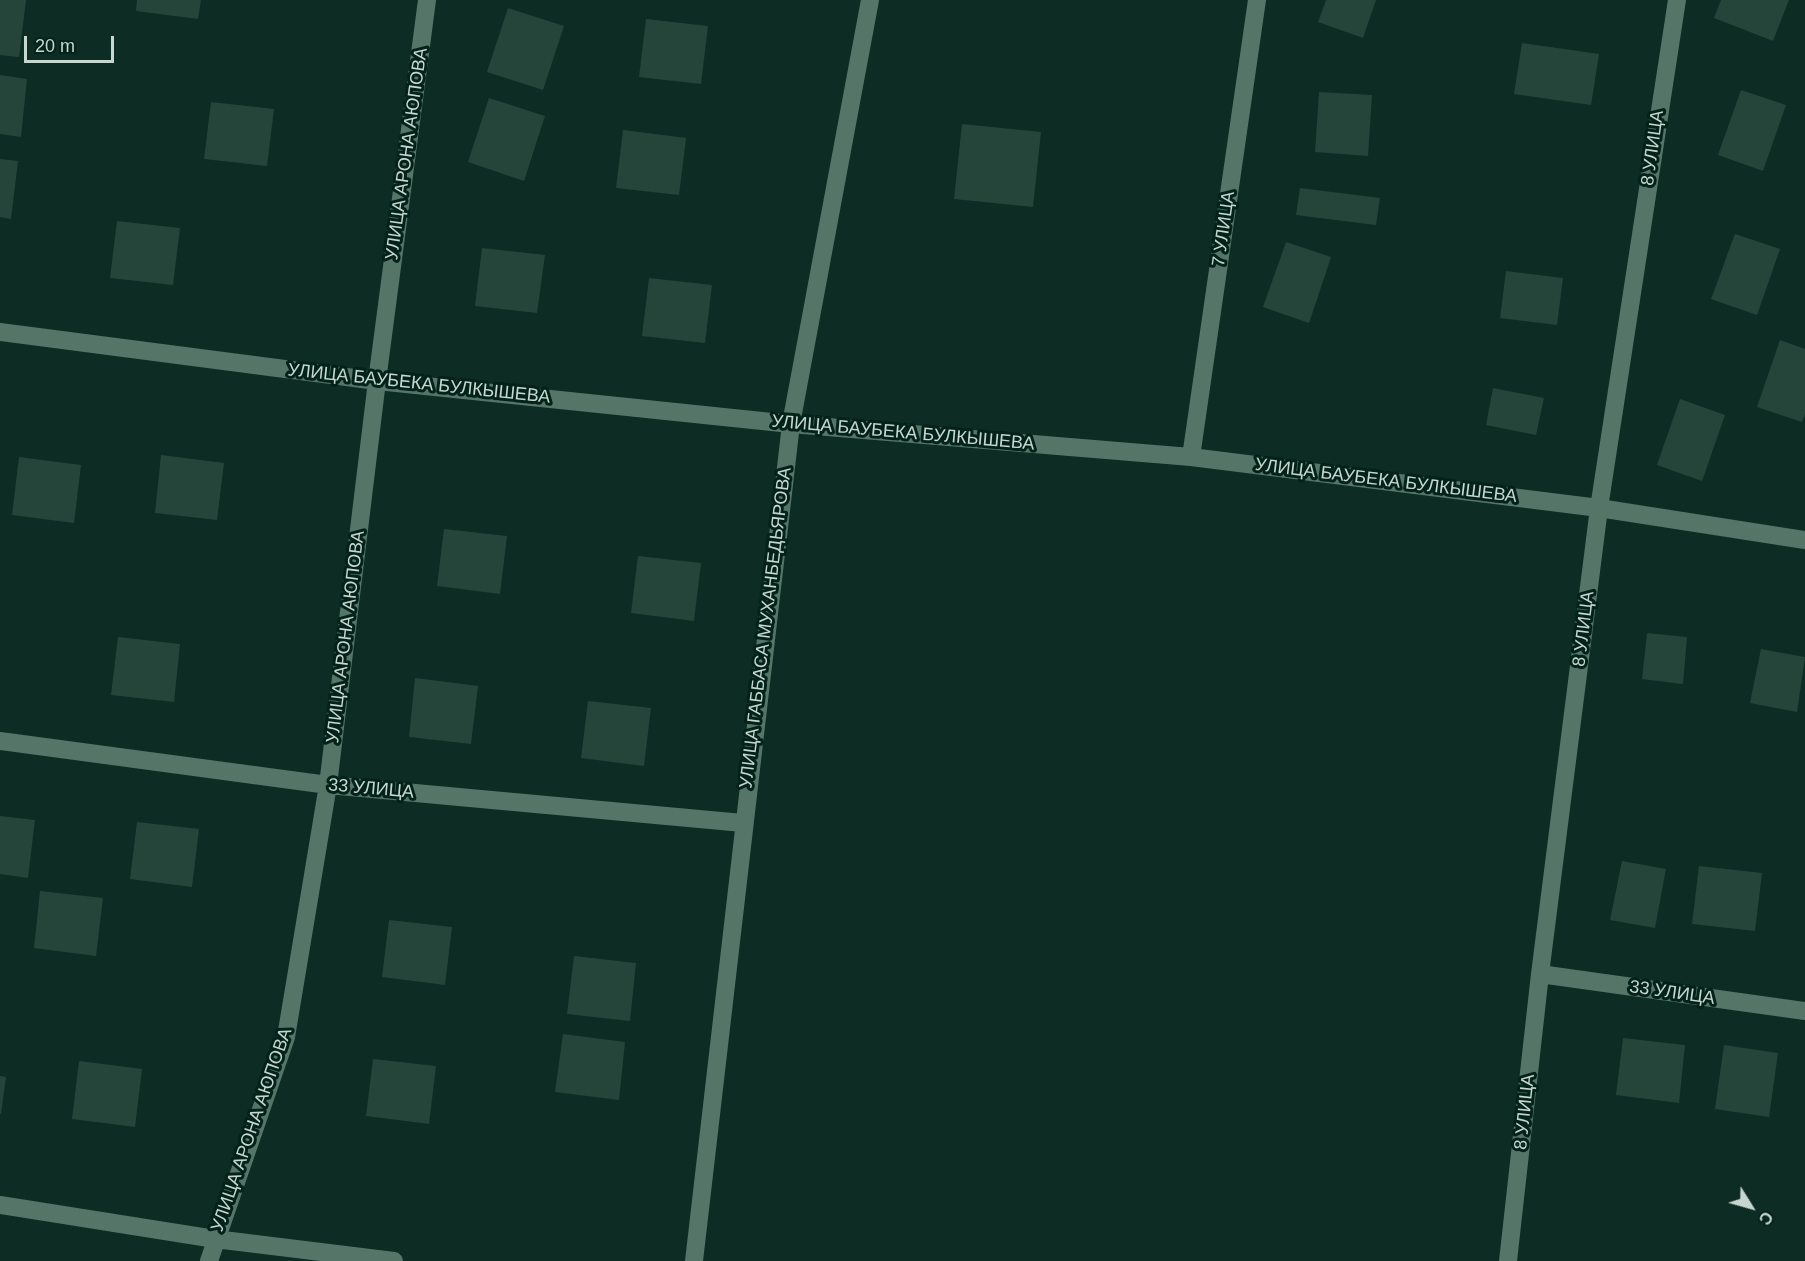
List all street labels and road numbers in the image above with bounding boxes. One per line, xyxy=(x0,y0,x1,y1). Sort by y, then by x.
street label: УЛИЦА АРОНА АЮПОВА xyxy=(381,47,433,261)
street label: 8 УЛИЦА xyxy=(1637,109,1669,187)
street label: 7 УЛИЦА xyxy=(1208,190,1240,268)
street label: УЛИЦА БАУБЕКА БУЛКЫШЕВА xyxy=(287,359,551,409)
street label: УЛИЦА БАУБЕКА БУЛКЫШЕВА xyxy=(771,411,1035,455)
street label: УЛИЦА БАУБЕКА БУЛКЫШЕВА xyxy=(1254,454,1518,508)
street label: УЛИЦА ГАББАСА МУХАНБЕДЬЯРОВА xyxy=(736,466,796,790)
street label: УЛИЦА АРОНА АЮПОВА xyxy=(322,529,370,745)
street label: 8 УЛИЦА xyxy=(1569,590,1599,668)
street label: 33 УЛИЦА xyxy=(327,774,415,804)
street label: 33 УЛИЦА xyxy=(1628,976,1716,1010)
street label: УЛИЦА АРОНА АЮПОВА xyxy=(207,1025,297,1235)
street label: 8 УЛИЦА xyxy=(1510,1073,1540,1151)

